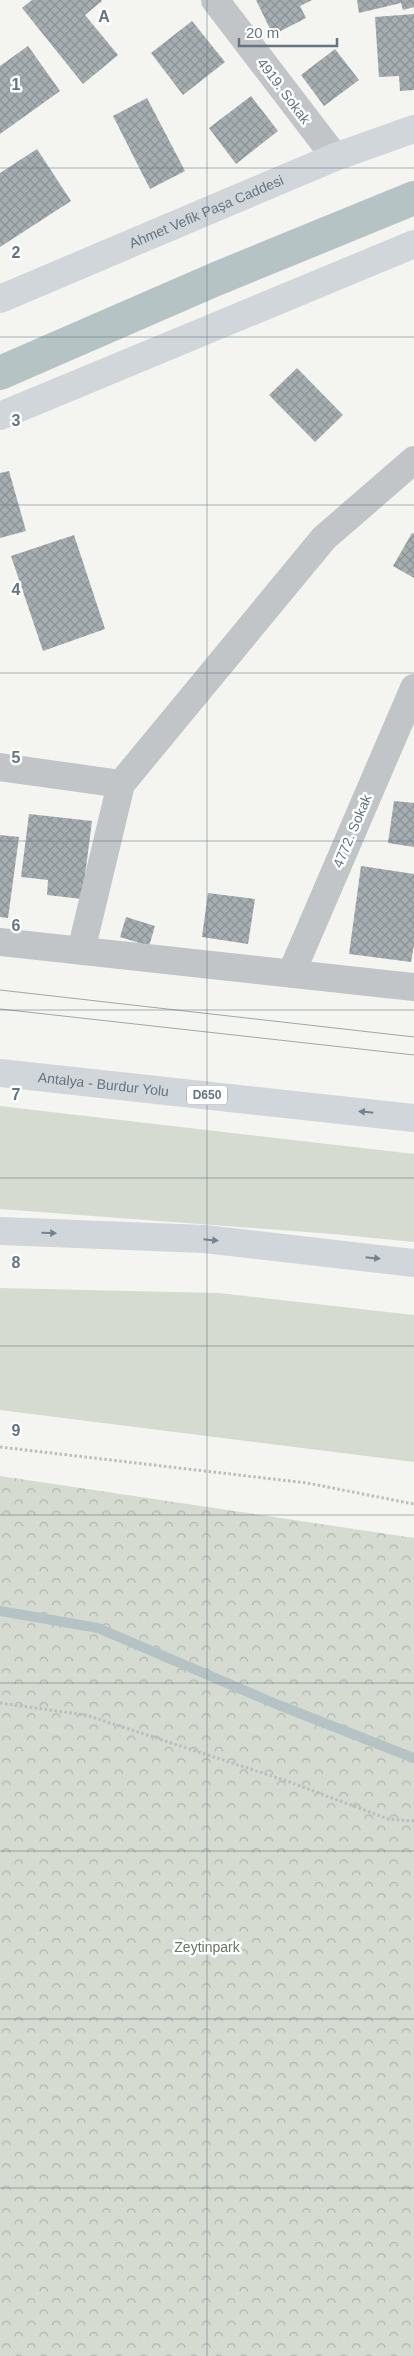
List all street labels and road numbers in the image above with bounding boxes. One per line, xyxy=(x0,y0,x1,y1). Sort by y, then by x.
street label: 4919. Sokak xyxy=(254,55,314,128)
street label: Ahmet Vefik Paşa Caddesi xyxy=(127,172,286,251)
street label: 4772. Sokak xyxy=(329,791,375,870)
street label: Antalya - Burdur Yolu xyxy=(37,1069,170,1099)
road number: D650 xyxy=(187,1086,227,1104)

